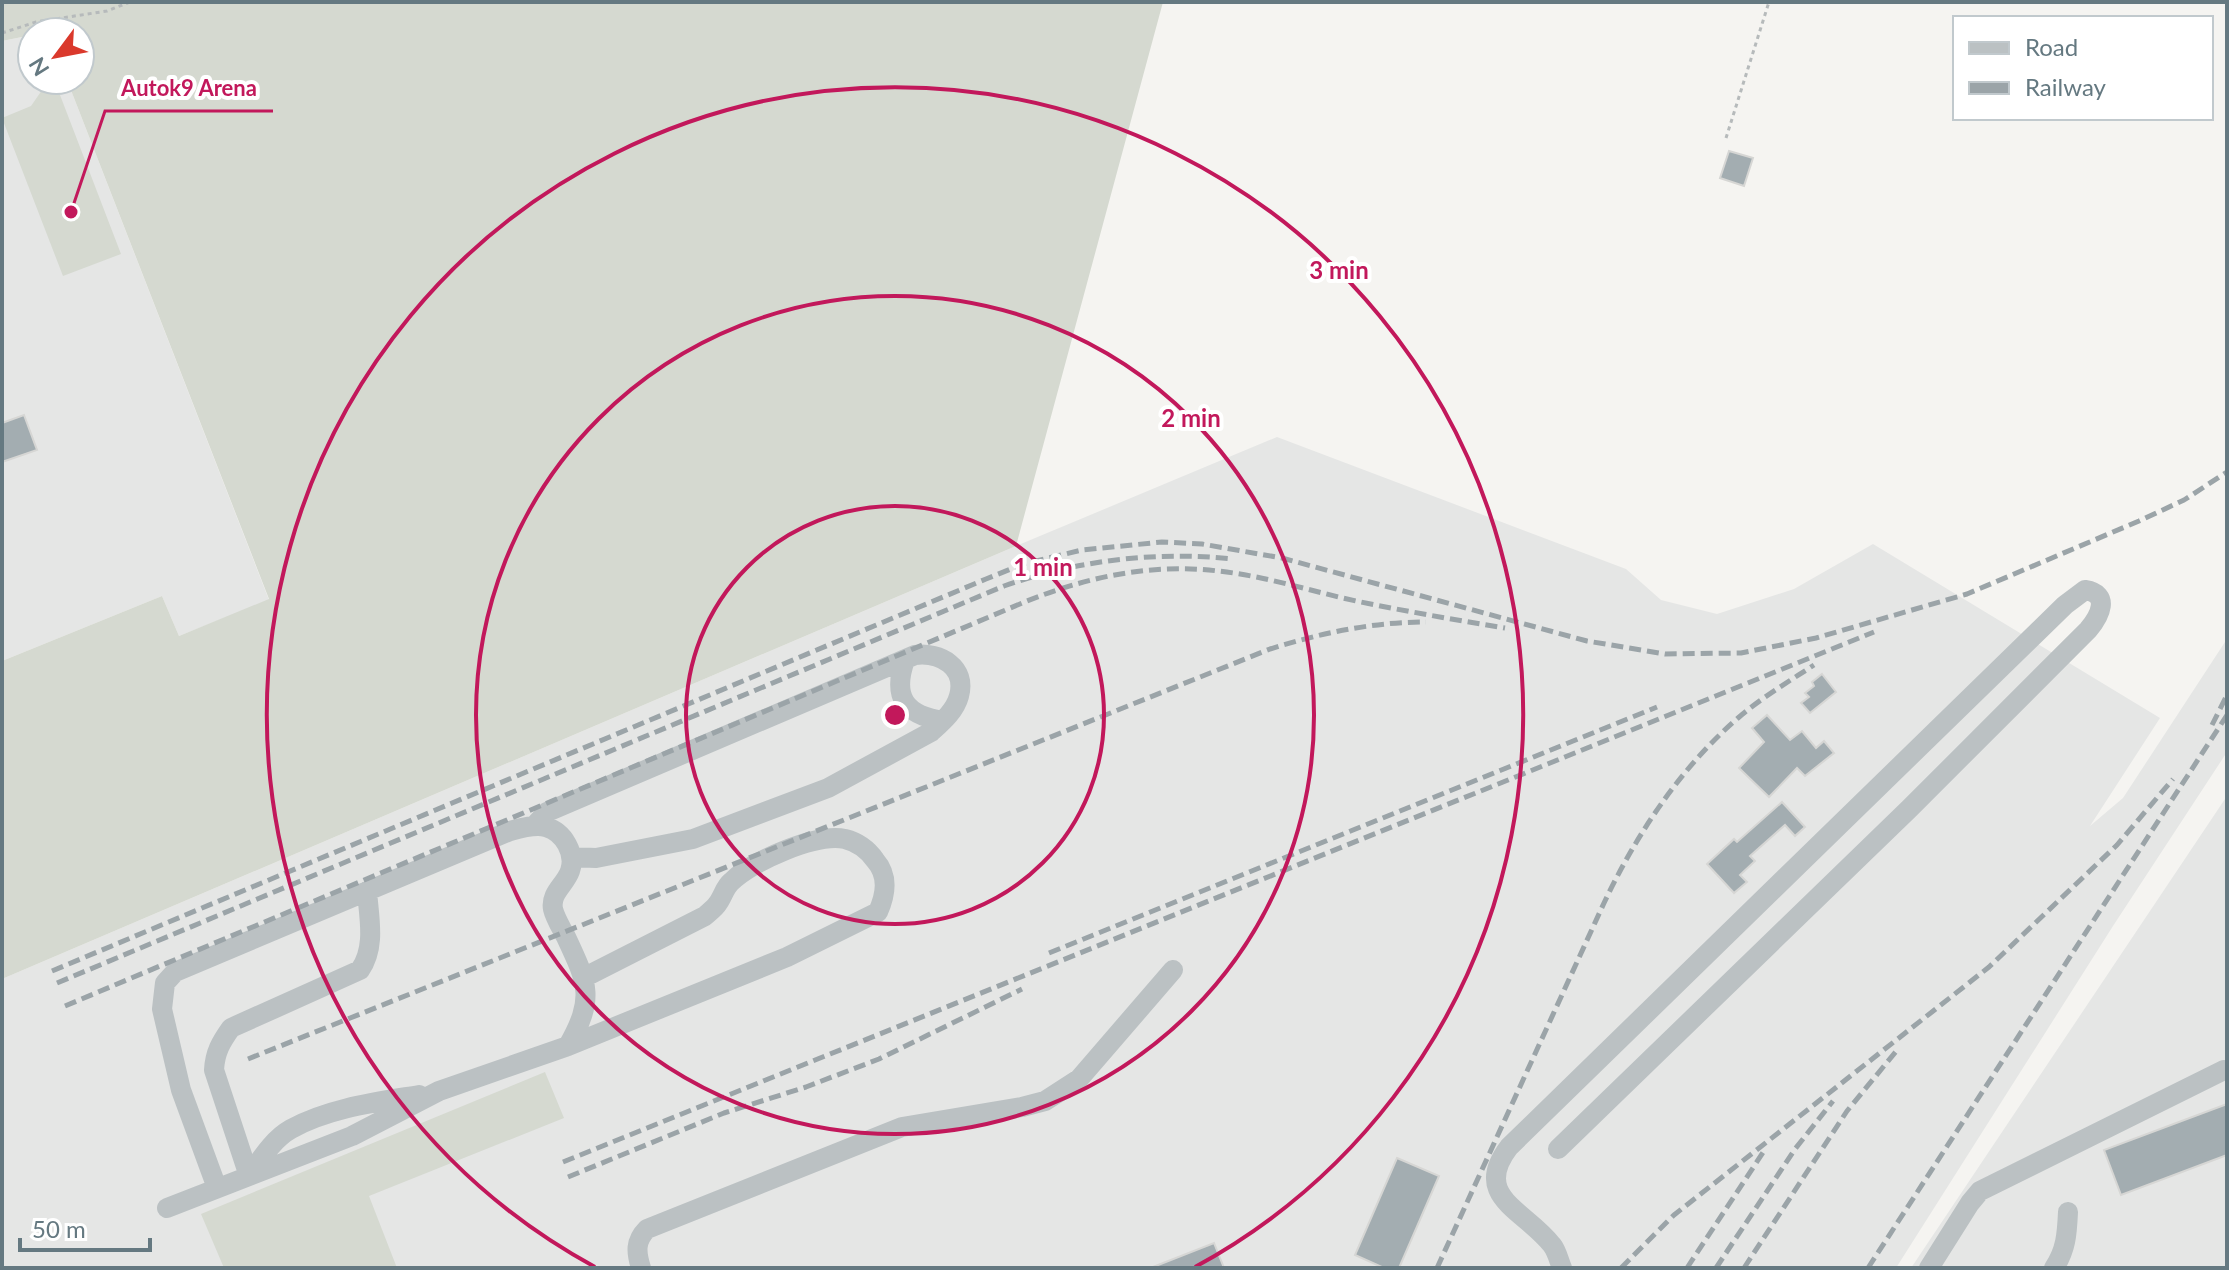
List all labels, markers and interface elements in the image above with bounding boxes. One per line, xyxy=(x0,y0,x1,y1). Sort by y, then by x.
north arrow xyxy=(16,16,96,96)
legend xyxy=(1953,16,2213,120)
text: Road xyxy=(2025,32,2078,61)
text: N xyxy=(23,53,55,81)
callout: Autok9 Arena xyxy=(105,65,273,111)
text: Railway xyxy=(2025,72,2107,101)
text: Autok9 Arena xyxy=(120,74,257,101)
text: 3 min xyxy=(1309,255,1369,284)
text: 2 min xyxy=(1161,403,1221,432)
text: 1 min xyxy=(1013,552,1073,581)
centre of rings xyxy=(881,701,909,729)
scale bar xyxy=(20,1202,150,1252)
text: 50 m xyxy=(32,1214,86,1243)

